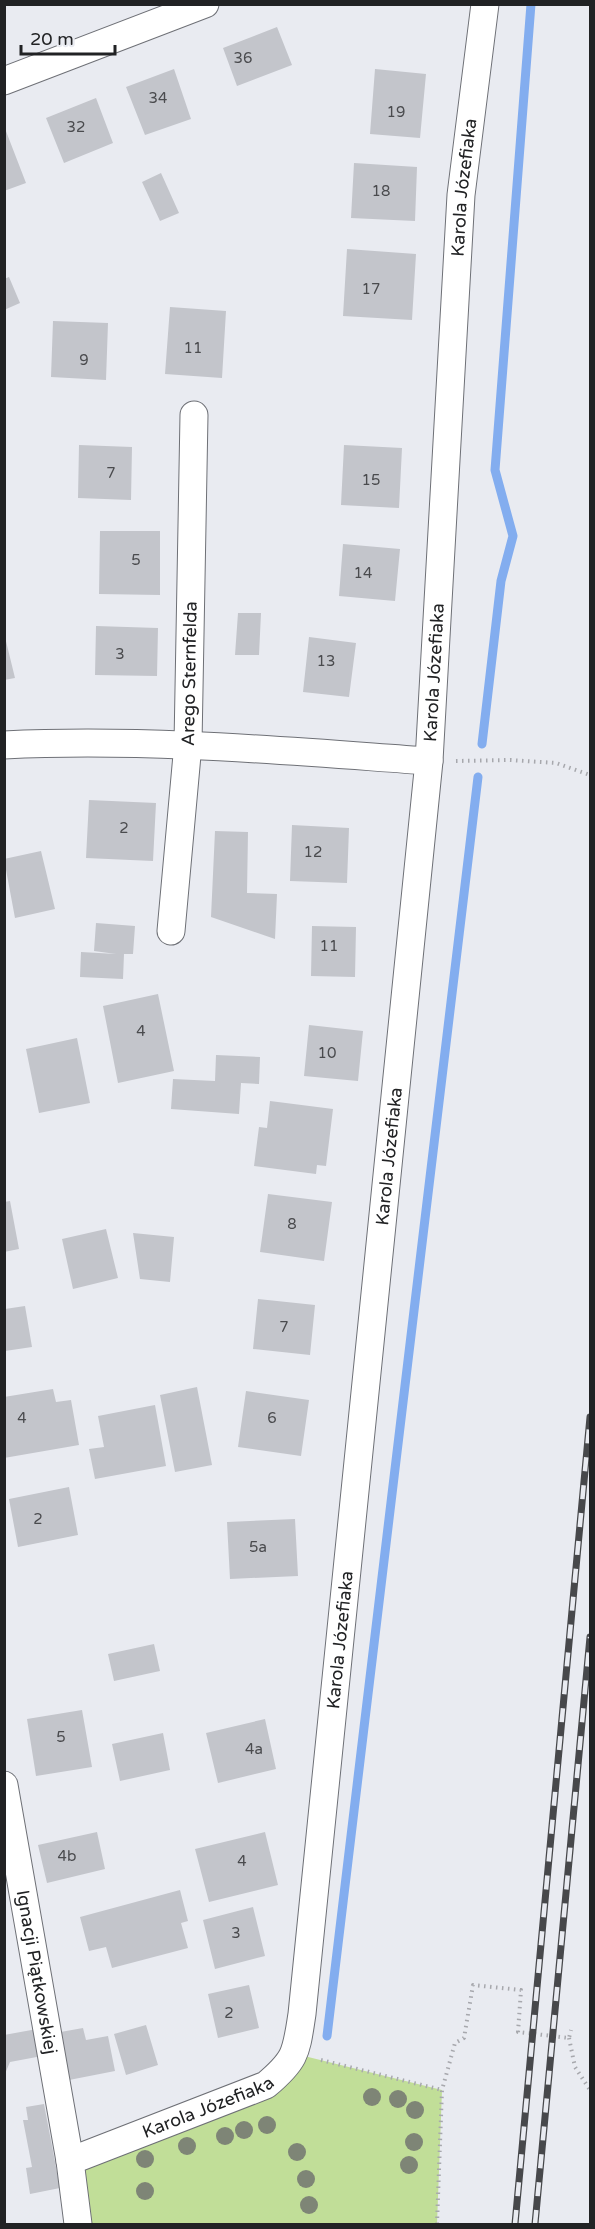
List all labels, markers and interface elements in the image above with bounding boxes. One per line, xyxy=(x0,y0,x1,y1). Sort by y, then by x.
scale bar xyxy=(21,18,116,56)
text: 20 m xyxy=(30,28,74,50)
house number: 36 xyxy=(234,49,252,67)
house number: 34 xyxy=(149,89,167,107)
house number: 19 xyxy=(387,103,405,121)
street label: Karola Józefiaka xyxy=(447,117,482,257)
house number: 32 xyxy=(67,118,85,136)
house number: 18 xyxy=(372,182,390,200)
house number: 17 xyxy=(362,280,380,298)
house number: 11 xyxy=(184,339,202,357)
house number: 9 xyxy=(79,351,89,369)
house number: 7 xyxy=(106,464,116,482)
house number: 15 xyxy=(362,471,380,489)
house number: 5 xyxy=(131,551,141,569)
house number: 14 xyxy=(354,564,372,582)
street label: Arego Sternfelda xyxy=(177,601,202,746)
street label: Karola Józefiaka xyxy=(419,603,449,742)
house number: 3 xyxy=(115,645,125,663)
house number: 13 xyxy=(317,652,335,670)
house number: 2 xyxy=(119,819,129,837)
house number: 12 xyxy=(304,843,322,861)
house number: 11 xyxy=(320,937,338,955)
house number: 4 xyxy=(136,1022,146,1040)
house number: 10 xyxy=(318,1044,336,1062)
street label: Karola Józefiaka xyxy=(371,1086,407,1227)
house number: 8 xyxy=(287,1215,297,1233)
house number: 7 xyxy=(279,1318,289,1336)
house number: 4 xyxy=(17,1409,27,1427)
house number: 6 xyxy=(267,1409,277,1427)
house number: 2 xyxy=(33,1510,43,1528)
house number: 5a xyxy=(249,1538,267,1556)
street label: Karola Józefiaka xyxy=(322,1570,358,1710)
house number: 5 xyxy=(56,1728,66,1746)
house number: 4a xyxy=(245,1740,263,1758)
house number: 4b xyxy=(58,1847,76,1865)
house number: 4 xyxy=(237,1852,247,1870)
street label: Ignacji Piątkowskiej xyxy=(12,1888,62,2056)
house number: 3 xyxy=(231,1924,241,1942)
house number: 2 xyxy=(224,2004,234,2022)
street label: Karola Józefiaka xyxy=(139,2072,279,2143)

